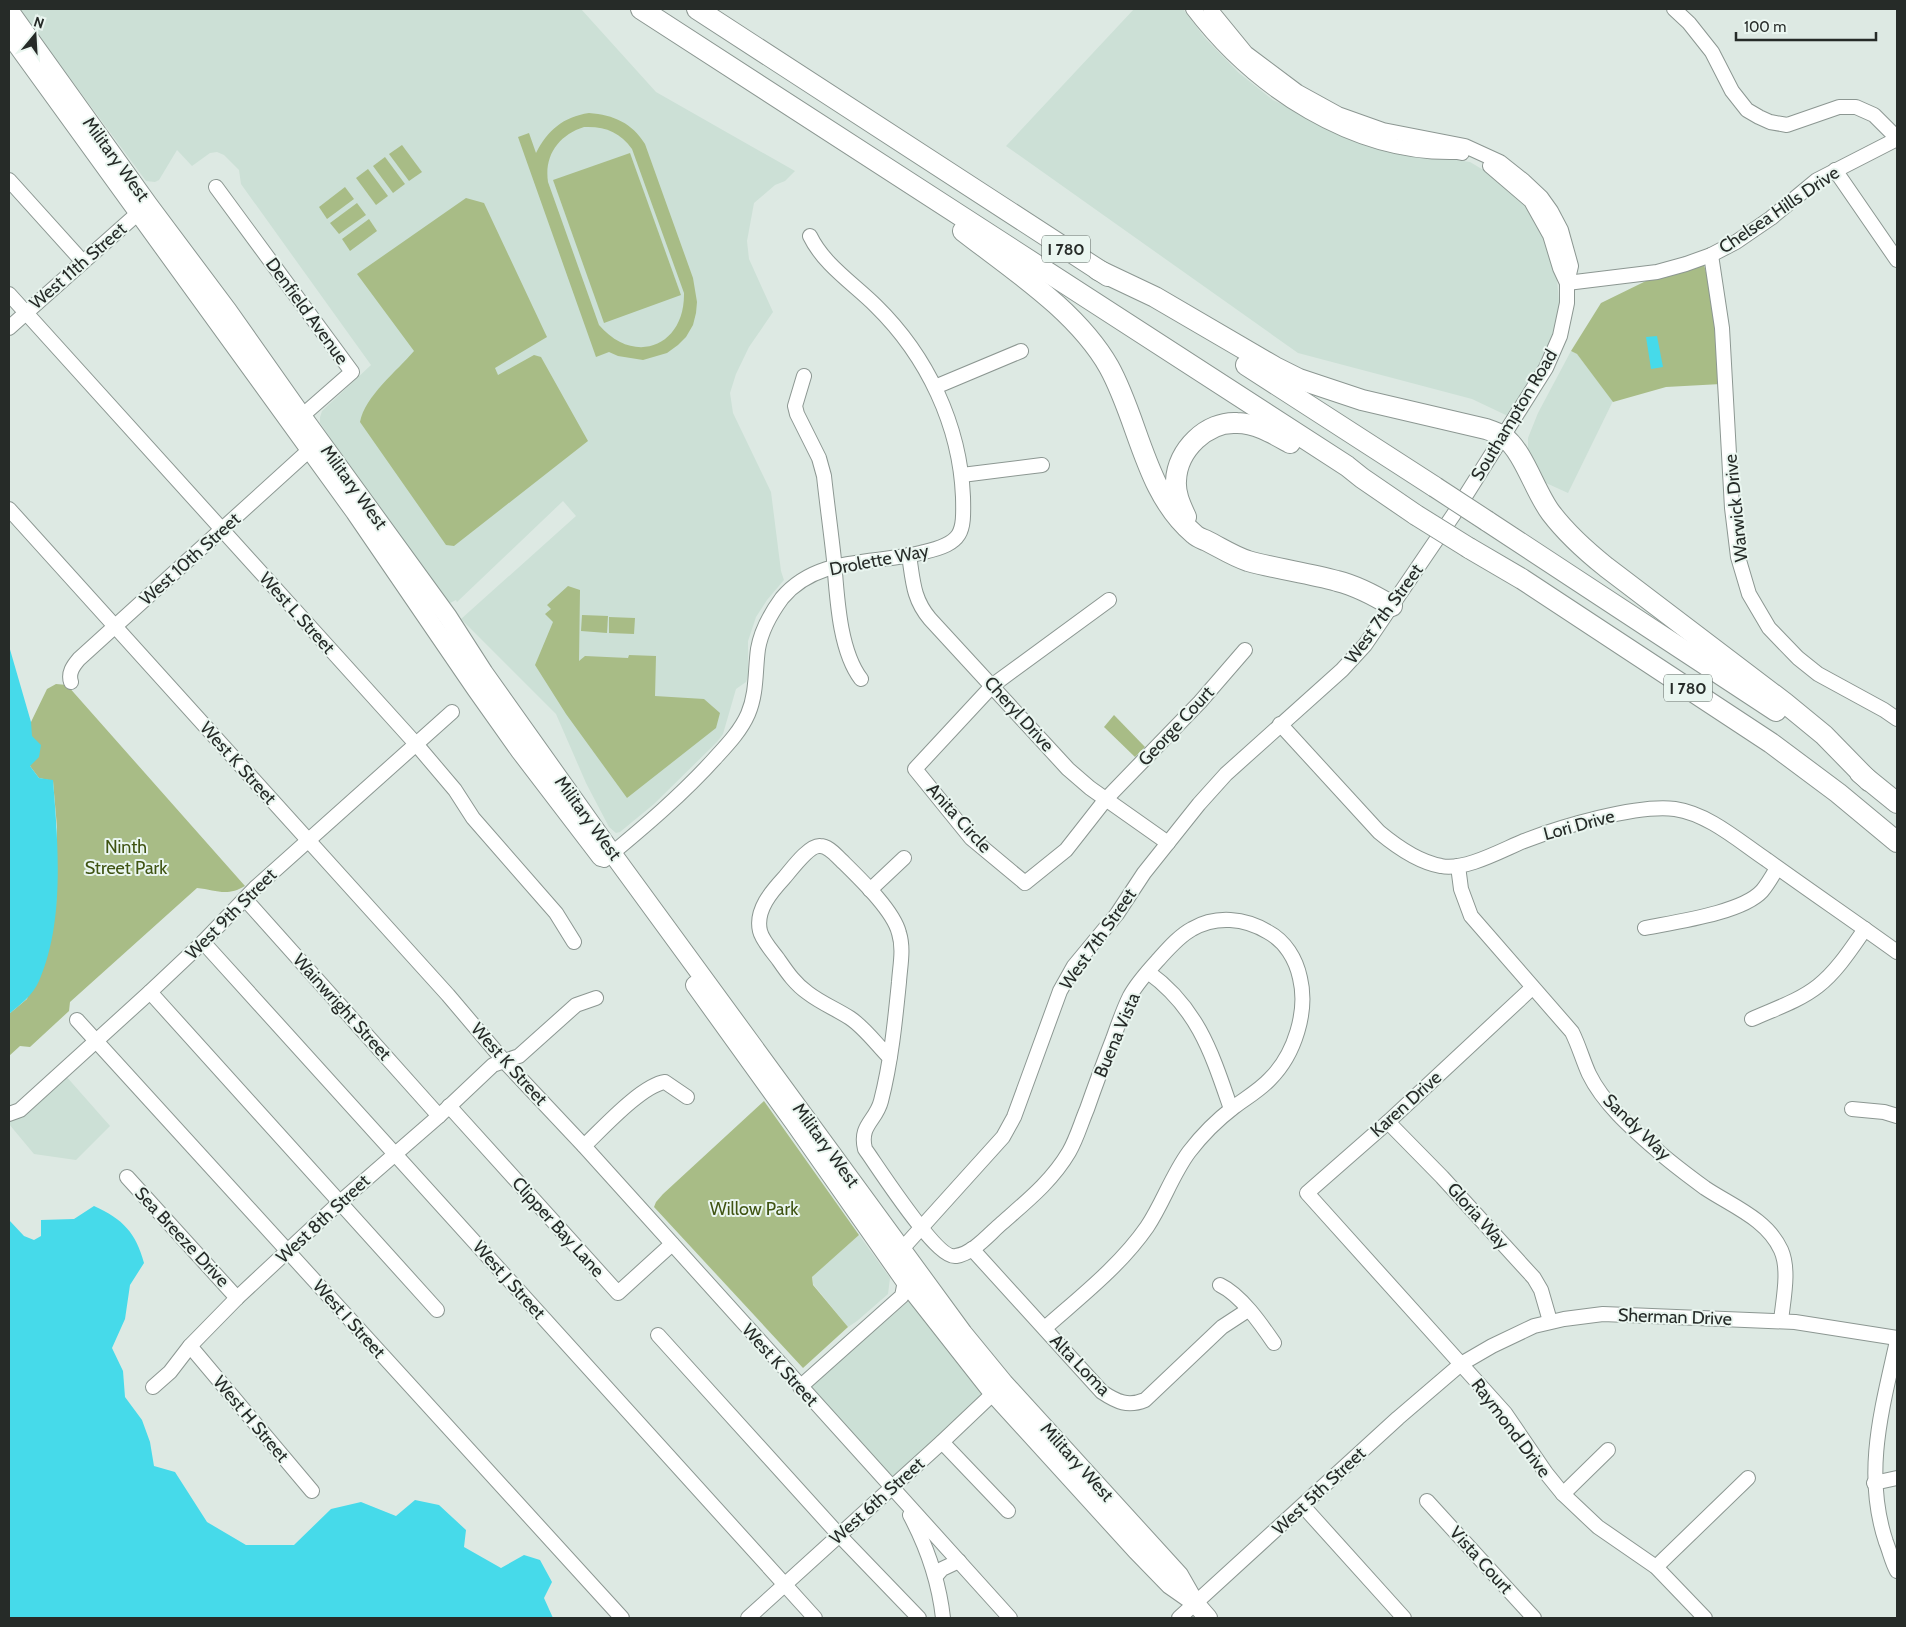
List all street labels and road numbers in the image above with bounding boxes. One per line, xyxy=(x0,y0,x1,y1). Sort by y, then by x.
street label: Military West xyxy=(78,113,154,205)
street label: Chelsea Hills Drive xyxy=(1715,162,1843,258)
street label: West 11th Street xyxy=(25,218,131,314)
road number: I 780 xyxy=(1042,235,1090,262)
street label: Denfield Avenue xyxy=(261,253,353,369)
street label: Southampton Road xyxy=(1466,345,1562,485)
street label: Military West xyxy=(316,441,392,533)
street label: Warwick Drive xyxy=(1719,453,1753,563)
street label: West 10th Street xyxy=(135,508,245,610)
street label: Drolette Way xyxy=(827,540,931,580)
street label: West 7th Street xyxy=(1340,560,1428,668)
street label: West L Street xyxy=(255,568,339,658)
street label: Cheryl Drive xyxy=(980,672,1058,756)
road number: I 780 xyxy=(1664,674,1712,701)
street label: George Court xyxy=(1134,682,1218,770)
street label: West K Street xyxy=(195,717,281,809)
street label: Military West xyxy=(550,772,626,864)
street label: Anita Circle xyxy=(922,779,996,857)
street label: Lori Drive xyxy=(1541,805,1617,845)
street label: West 9th Street xyxy=(181,864,281,964)
street label: West 7th Street xyxy=(1055,884,1141,994)
street label: Wainwright Street xyxy=(288,949,396,1065)
street label: Buena Vista xyxy=(1089,989,1145,1081)
street label: West K Street xyxy=(466,1018,552,1110)
street label: Karen Drive xyxy=(1366,1066,1446,1142)
street label: Sandy Way xyxy=(1598,1089,1676,1165)
street label: Military West xyxy=(788,1099,864,1191)
street label: West 8th Street xyxy=(272,1170,374,1268)
street label: Clipper Bay Lane xyxy=(507,1172,609,1282)
street label: Gloria Way xyxy=(1442,1178,1514,1254)
street label: Sea Breeze Drive xyxy=(130,1182,234,1292)
street label: West J Street xyxy=(468,1236,550,1324)
street label: West I Street xyxy=(308,1275,390,1363)
street label: Sherman Drive xyxy=(1618,1304,1732,1330)
street label: West K Street xyxy=(737,1319,823,1411)
street label: Alta Loma xyxy=(1045,1330,1115,1401)
street label: West H Street xyxy=(208,1371,294,1467)
street label: Raymond Drive xyxy=(1467,1374,1555,1482)
street label: Military West xyxy=(1036,1418,1118,1506)
street label: West 5th Street xyxy=(1268,1442,1370,1540)
street label: West 6th Street xyxy=(825,1453,929,1549)
street label: Vista Court xyxy=(1445,1522,1517,1598)

